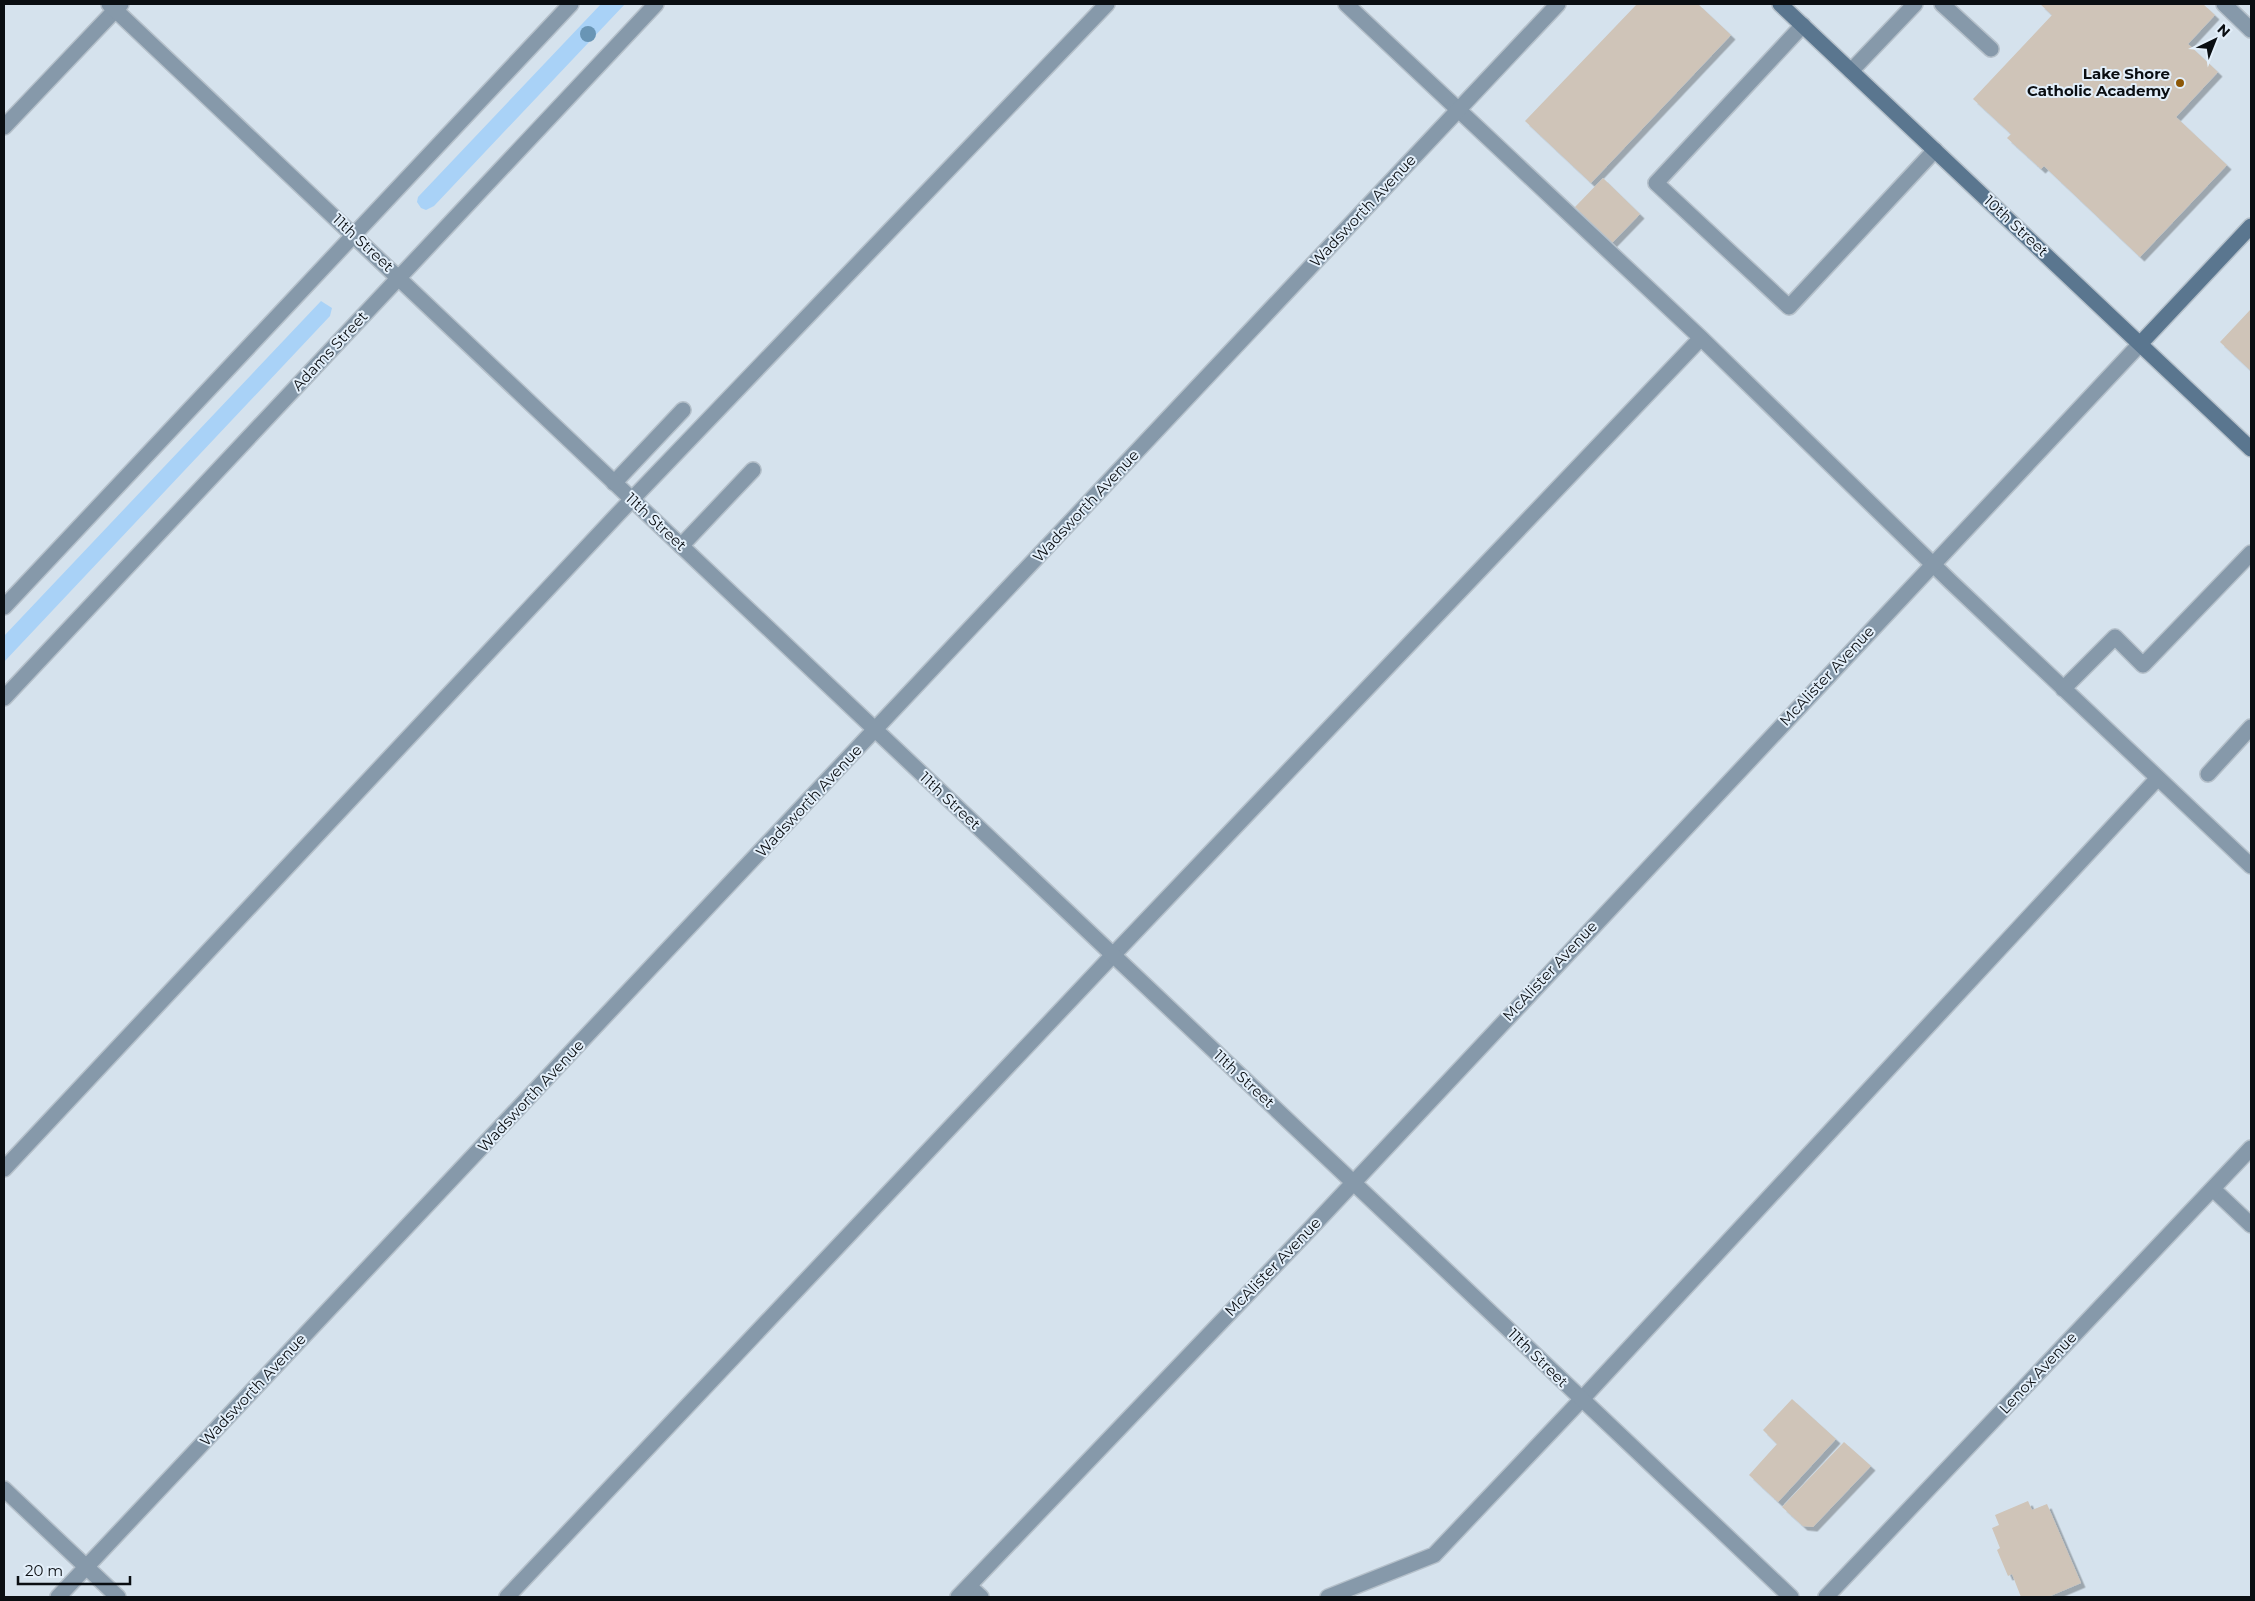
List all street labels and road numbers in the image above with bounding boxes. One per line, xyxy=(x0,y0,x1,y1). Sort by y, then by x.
street label: Wadsworth Avenue xyxy=(1305,150,1420,271)
street label: 10th Street xyxy=(1980,191,2052,260)
street label: 11th Street xyxy=(329,210,398,276)
street label: Adams Street xyxy=(288,307,371,395)
street label: Wadsworth Avenue xyxy=(1028,445,1143,566)
street label: 11th Street xyxy=(622,489,691,555)
street label: McAlister Avenue xyxy=(1775,622,1878,730)
street label: Wadsworth Avenue xyxy=(751,740,866,861)
street label: 11th Street xyxy=(916,768,985,834)
street label: McAlister Avenue xyxy=(1498,917,1601,1025)
street label: Wadsworth Avenue xyxy=(473,1035,588,1156)
street label: 11th Street xyxy=(1210,1046,1279,1112)
street label: McAlister Avenue xyxy=(1221,1213,1325,1320)
street label: 11th Street xyxy=(1504,1324,1572,1391)
street label: Lenox Avenue xyxy=(1995,1328,2081,1418)
street label: Wadsworth Avenue xyxy=(195,1329,310,1450)

